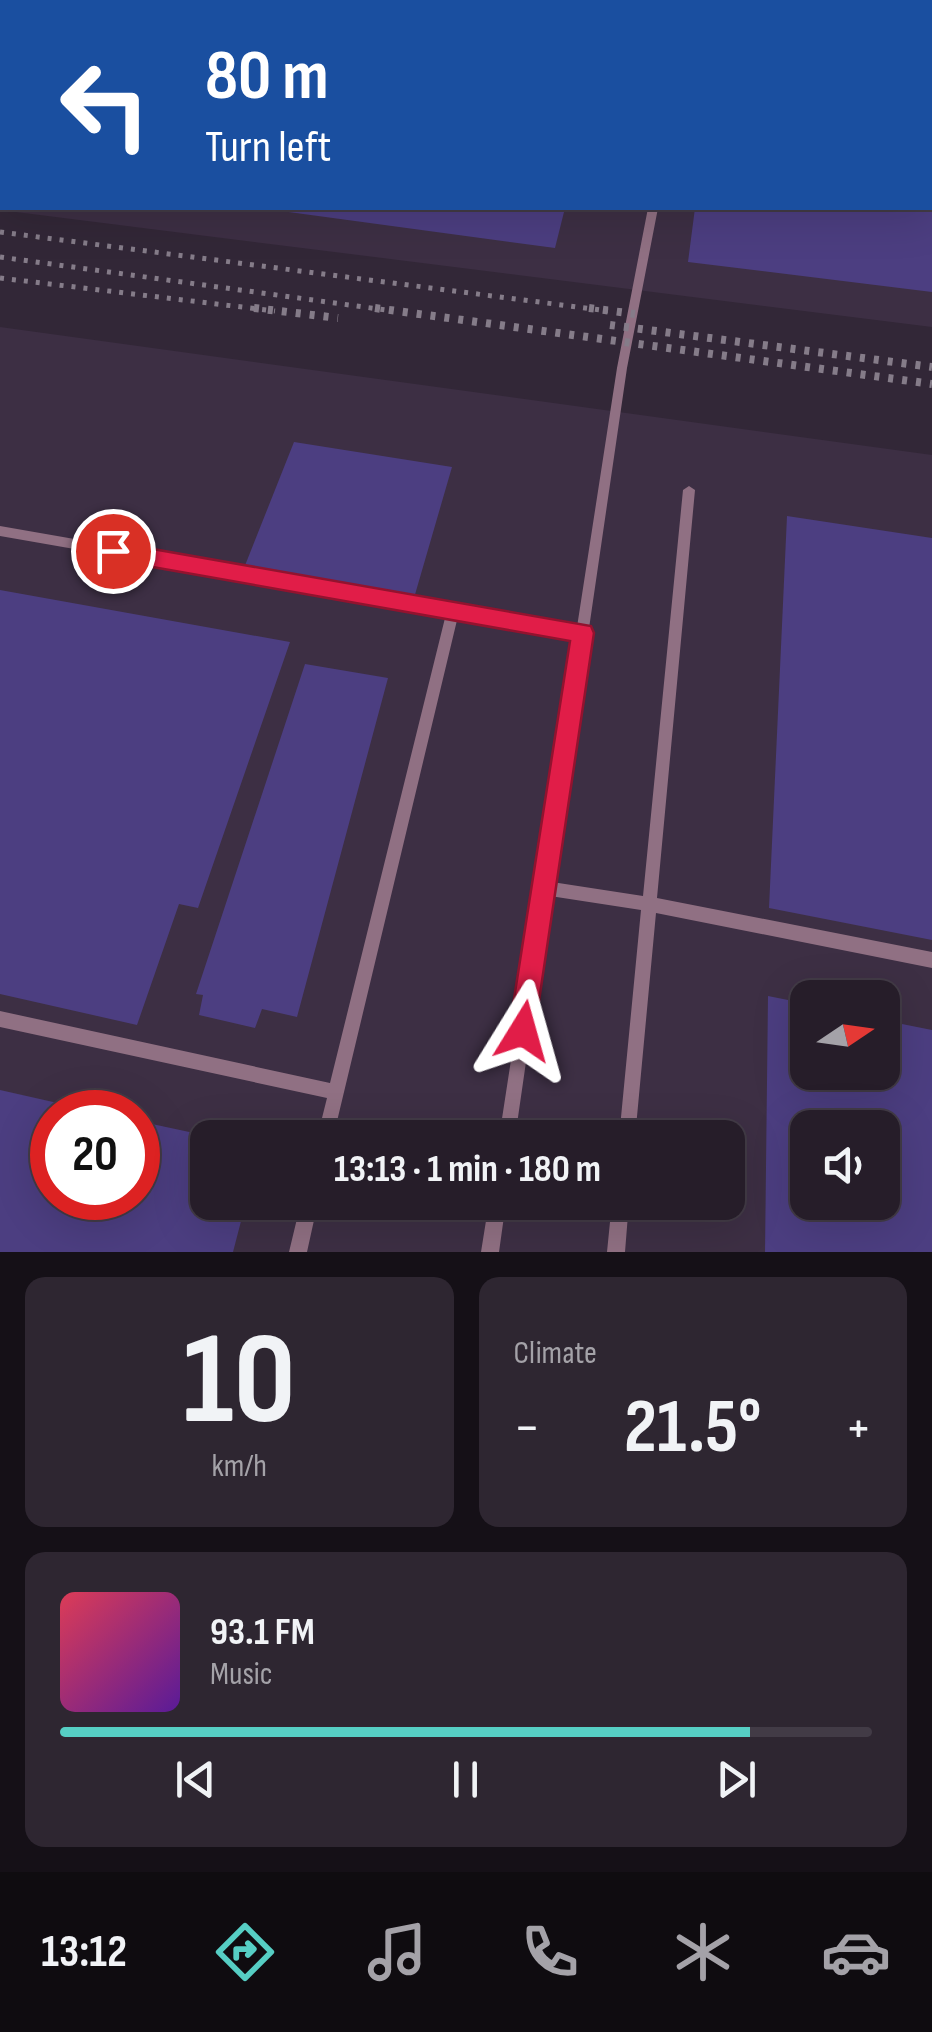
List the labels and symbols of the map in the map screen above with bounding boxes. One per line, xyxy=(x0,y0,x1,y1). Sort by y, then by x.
pin xyxy=(71,509,156,594)
position arrow xyxy=(471,979,575,1083)
north arrow xyxy=(790,980,900,1090)
speed limit sign: 20 xyxy=(30,1090,160,1220)

